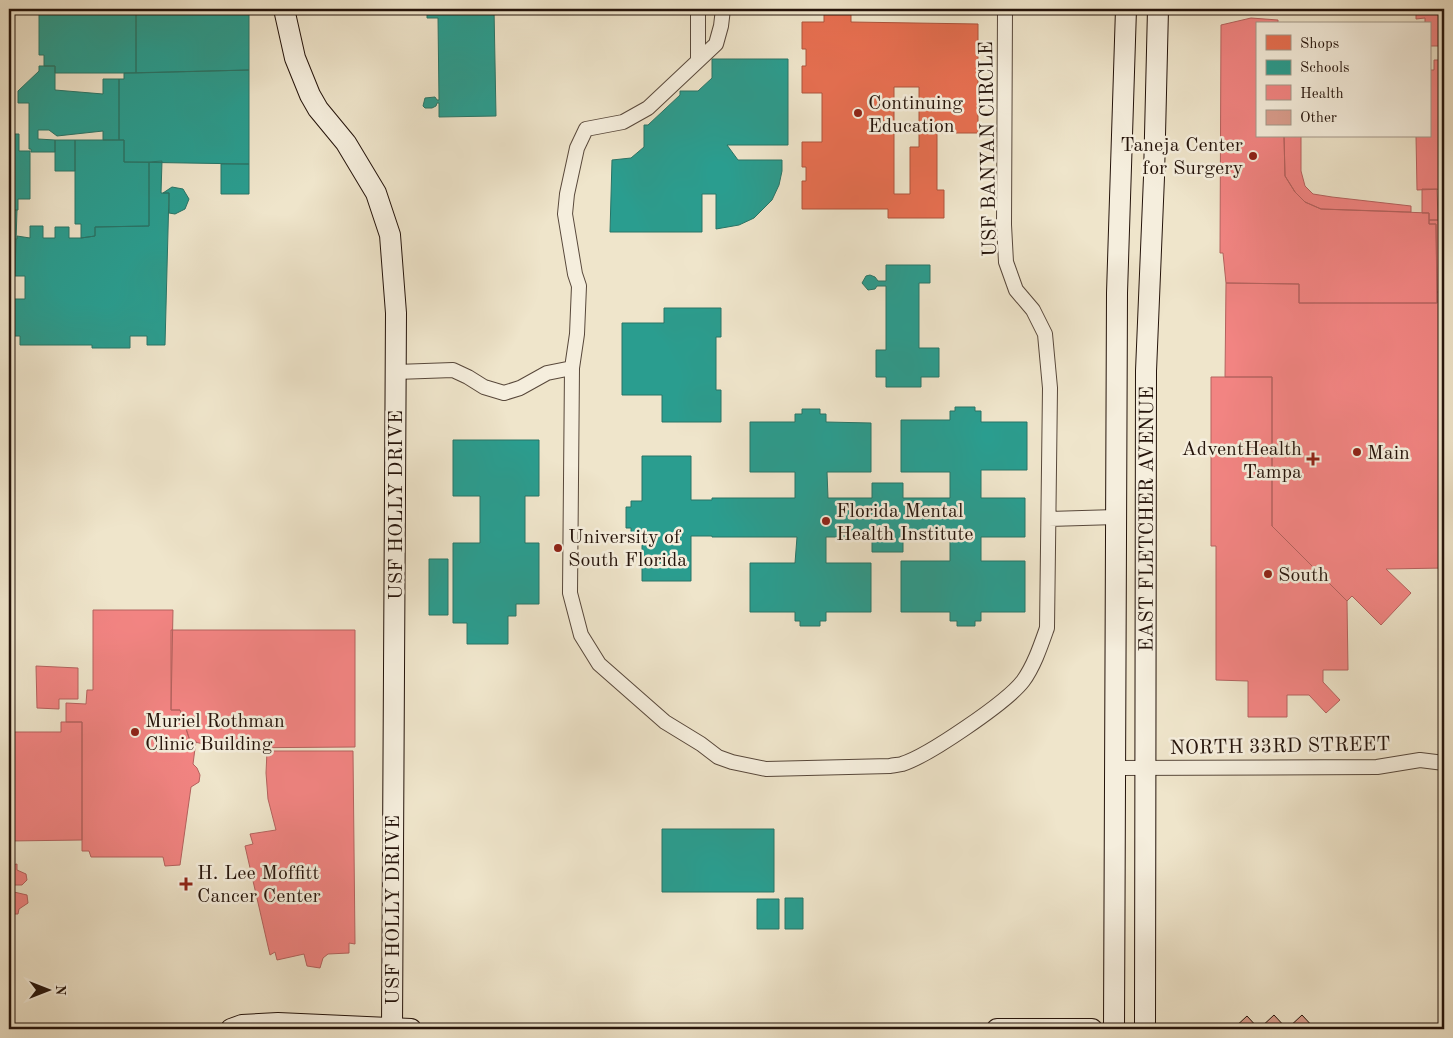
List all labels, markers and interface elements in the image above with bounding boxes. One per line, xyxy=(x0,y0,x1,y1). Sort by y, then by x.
legend xyxy=(1256,22,1430,138)
text: Shops xyxy=(1300,37,1339,52)
street label: USF BANYAN CIRCLE xyxy=(977,41,1001,257)
text: Schools xyxy=(1300,61,1349,76)
text: Health xyxy=(1300,87,1344,102)
place label: Continuing Education xyxy=(868,94,963,137)
marker: Continuing Education xyxy=(852,107,864,119)
text: Other xyxy=(1300,111,1337,126)
place label: Taneja Center for Surgery xyxy=(1120,136,1243,179)
marker: Taneja Center for Surgery xyxy=(1247,150,1259,162)
street label: EAST FLETCHER AVENUE xyxy=(1138,386,1158,652)
street label: USF HOLLY DRIVE xyxy=(387,410,407,600)
place label: AdventHealth Tampa xyxy=(1182,440,1302,483)
place label: Main xyxy=(1367,444,1410,464)
marker: Main xyxy=(1351,446,1363,458)
marker: AdventHealth Tampa xyxy=(1306,452,1320,466)
place label: Florida Mental Health Institute xyxy=(836,502,973,545)
marker: Florida Mental Health Institute xyxy=(820,515,832,527)
place label: University of South Florida xyxy=(568,528,687,571)
marker: University of South Florida xyxy=(552,542,564,554)
place label: South xyxy=(1278,566,1329,586)
marker: South xyxy=(1262,568,1274,580)
place label: Muriel Rothman Clinic Building xyxy=(145,712,285,755)
marker: Muriel Rothman Clinic Building xyxy=(129,726,141,738)
street label: NORTH 33RD STREET xyxy=(1169,735,1391,759)
street label: USF HOLLY DRIVE xyxy=(384,815,404,1005)
place label: H. Lee Moffitt Cancer Center xyxy=(197,864,321,907)
marker: H. Lee Moffitt Cancer Center xyxy=(179,877,193,891)
north arrow xyxy=(22,966,72,1016)
text: N xyxy=(53,985,67,996)

